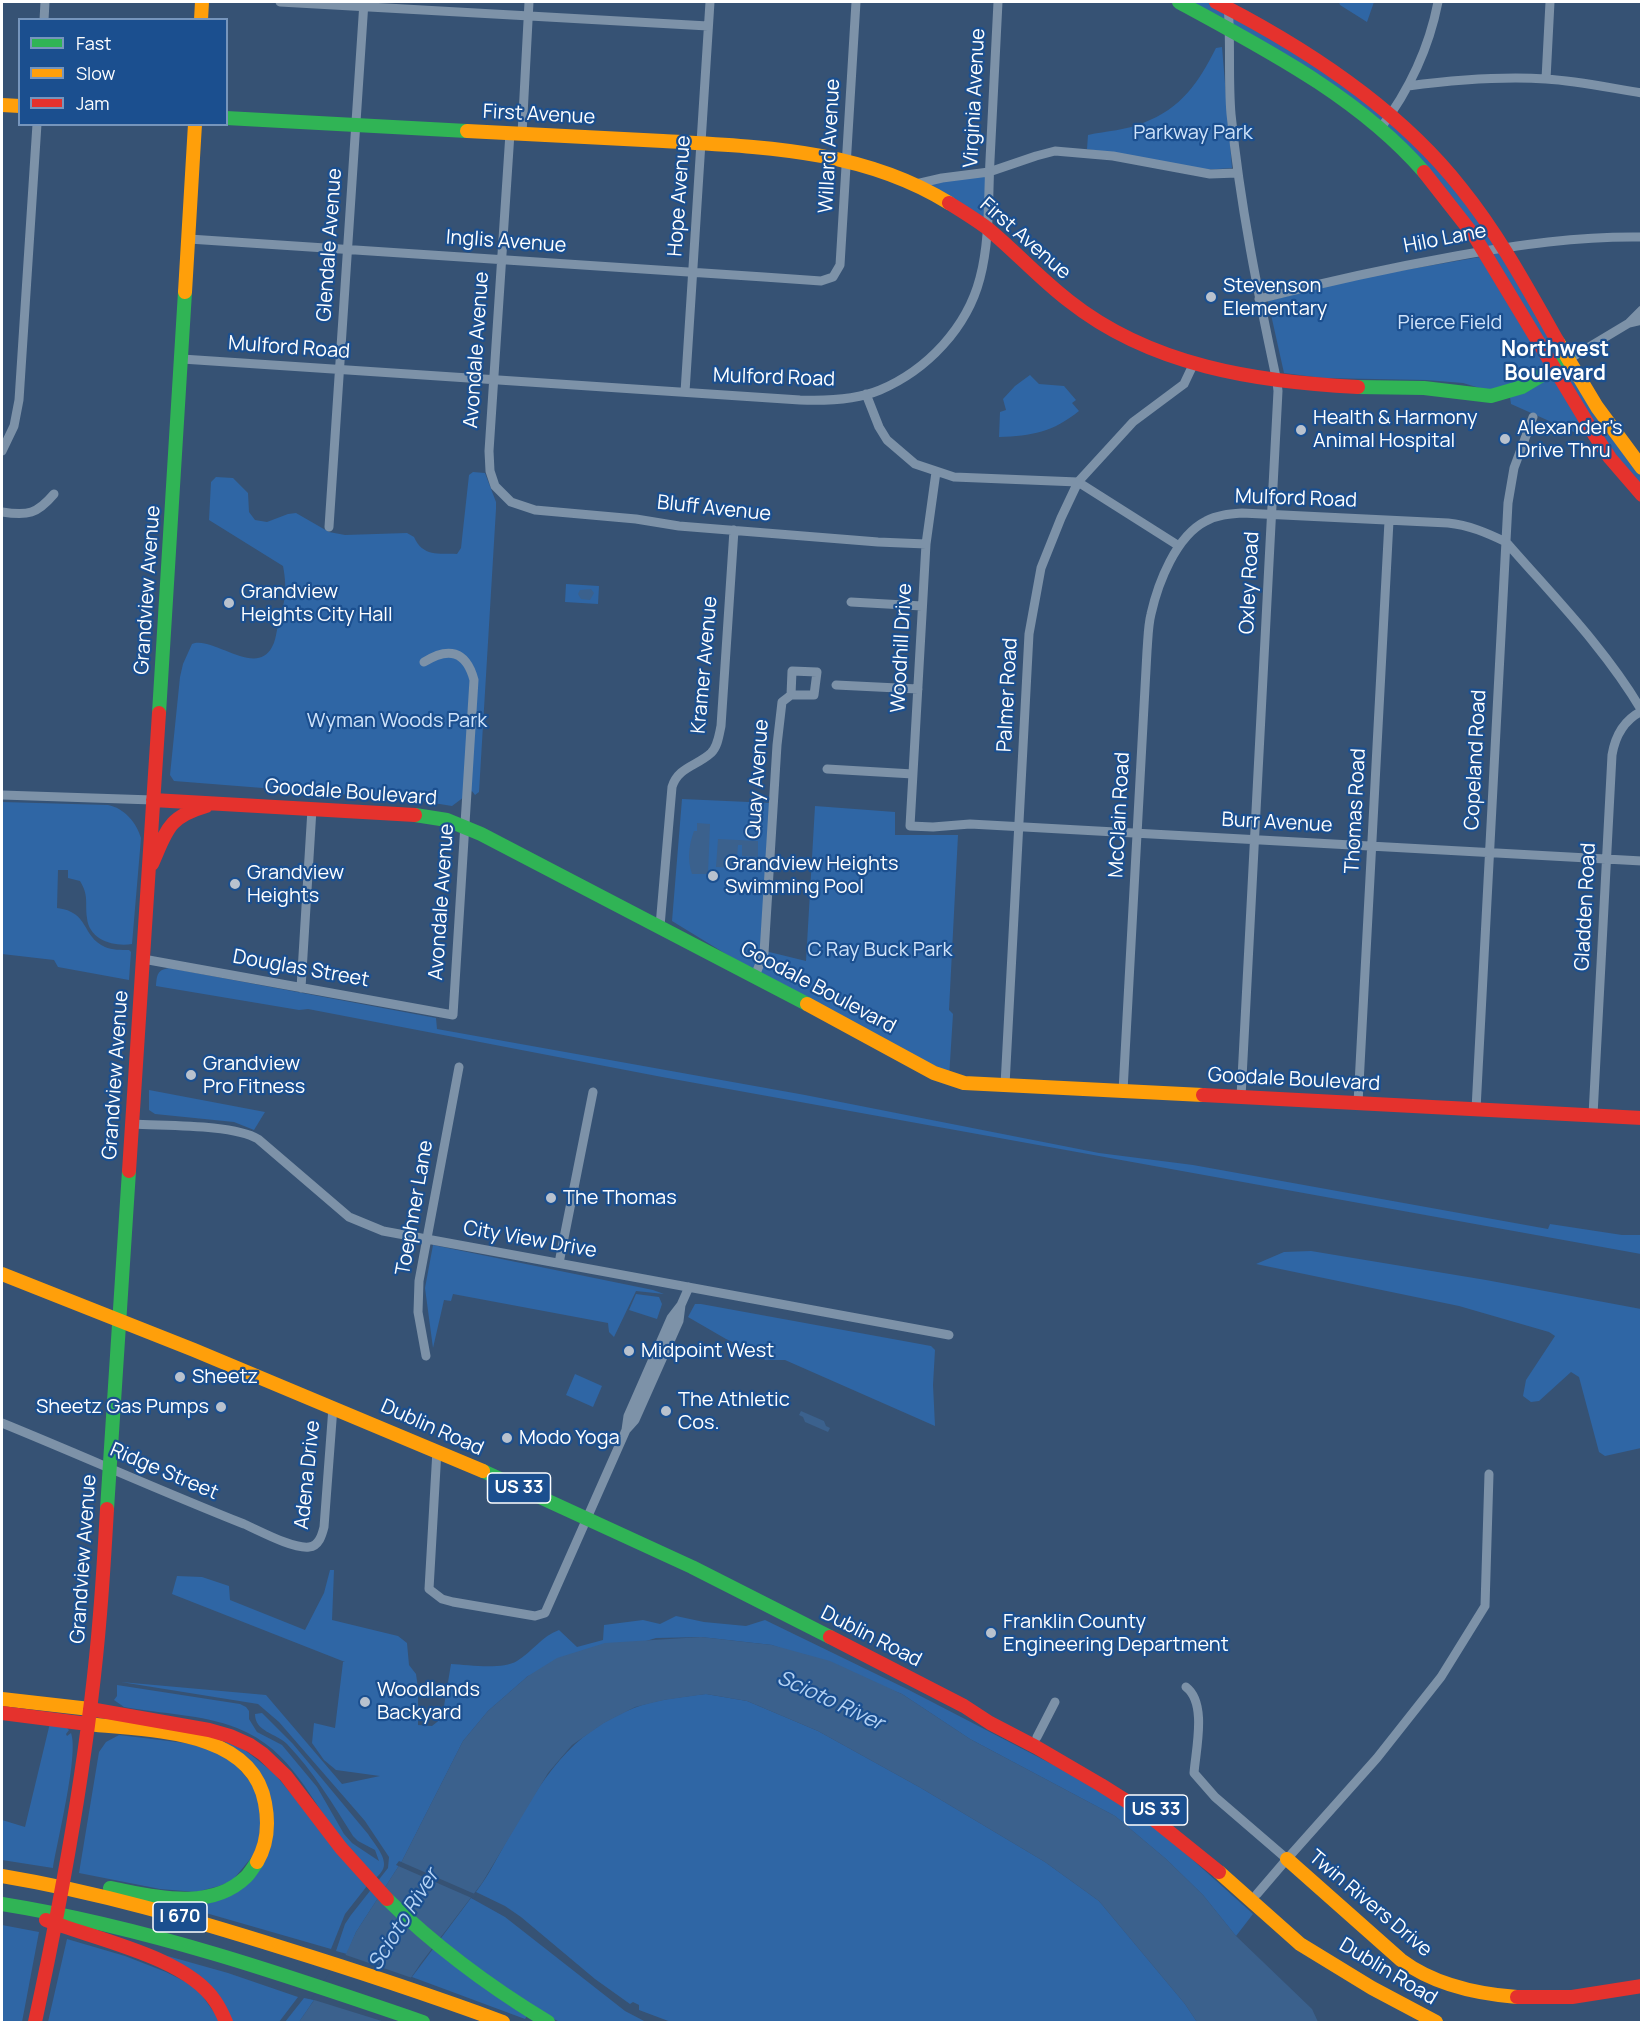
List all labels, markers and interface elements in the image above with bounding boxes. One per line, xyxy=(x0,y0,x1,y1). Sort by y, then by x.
legend xyxy=(18,18,228,126)
street label: Virginia Avenue xyxy=(959,28,991,168)
text: Fast xyxy=(76,31,111,55)
text: Slow xyxy=(76,61,115,85)
street label: Willard Avenue xyxy=(814,78,846,214)
text: Jam xyxy=(76,91,110,115)
street label: First Avenue xyxy=(482,100,596,130)
park label: Parkway Park xyxy=(1133,121,1253,145)
street label: Hope Avenue xyxy=(664,135,696,257)
street label: Glendale Avenue xyxy=(313,167,347,323)
street label: First Avenue xyxy=(975,193,1075,285)
street label: Hilo Lane xyxy=(1402,219,1488,259)
street label: Inglis Avenue xyxy=(445,226,567,258)
street label: Avondale Avenue xyxy=(460,271,494,429)
place label: Stevenson Elementary xyxy=(1223,274,1327,321)
marker: Stevenson Elementary xyxy=(1204,290,1218,304)
park label: Pierce Field xyxy=(1398,311,1502,335)
street label: Mulford Road xyxy=(227,332,351,364)
district label: Northwest Boulevard xyxy=(1501,337,1609,387)
street label: Mulford Road xyxy=(713,364,835,392)
place label: Health & Harmony Animal Hospital xyxy=(1313,406,1478,453)
place label: Alexander's Drive Thru xyxy=(1517,416,1623,463)
marker: Health & Harmony Animal Hospital xyxy=(1294,423,1308,437)
marker: Alexander's Drive Thru xyxy=(1498,432,1512,446)
street label: Mulford Road xyxy=(1235,485,1357,513)
street label: Bluff Avenue xyxy=(656,491,772,527)
street label: Grandview Avenue xyxy=(130,505,166,675)
street label: Oxley Road xyxy=(1235,531,1265,635)
place label: Grandview Heights City Hall xyxy=(241,580,393,627)
street label: Woodhill Drive xyxy=(887,583,917,713)
street label: Kramer Avenue xyxy=(687,595,723,735)
marker: Grandview Heights City Hall xyxy=(222,596,236,610)
street label: Palmer Road xyxy=(993,637,1023,753)
street label: Copeland Road xyxy=(1460,689,1492,831)
park label: Wyman Woods Park xyxy=(307,709,487,733)
street label: Quay Avenue xyxy=(742,718,774,840)
street label: Thomas Road xyxy=(1341,748,1371,874)
street label: McClain Road xyxy=(1105,751,1135,879)
street label: Goodale Boulevard xyxy=(264,775,438,811)
street label: Burr Avenue xyxy=(1221,808,1333,838)
street label: Avondale Avenue xyxy=(425,823,459,981)
street label: Gladden Road xyxy=(1571,842,1601,972)
place label: Grandview Heights Swimming Pool xyxy=(725,852,898,899)
place label: Grandview Heights xyxy=(247,861,344,908)
marker: Grandview Heights Swimming Pool xyxy=(706,869,720,883)
marker: Grandview Heights xyxy=(228,877,242,891)
street label: Goodale Boulevard xyxy=(736,937,900,1039)
park label: C Ray Buck Park xyxy=(808,938,952,962)
street label: Douglas Street xyxy=(231,945,371,993)
street label: Grandview Avenue xyxy=(98,990,134,1160)
place label: Grandview Pro Fitness xyxy=(203,1052,305,1099)
street label: Goodale Boulevard xyxy=(1207,1064,1381,1096)
marker: Grandview Pro Fitness xyxy=(184,1068,198,1082)
street label: Toephner Lane xyxy=(391,1139,439,1277)
place label: The Thomas xyxy=(563,1186,677,1210)
marker: The Thomas xyxy=(544,1191,558,1205)
street label: City View Drive xyxy=(461,1216,599,1264)
place label: Midpoint West xyxy=(641,1339,774,1363)
marker: Midpoint West xyxy=(622,1344,636,1358)
place label: Sheetz xyxy=(192,1365,258,1389)
marker: Sheetz xyxy=(173,1370,187,1384)
place label: The Athletic Cos. xyxy=(678,1388,790,1435)
place label: Sheetz Gas Pumps xyxy=(36,1395,209,1419)
street label: Dublin Road xyxy=(377,1395,487,1461)
marker: Sheetz Gas Pumps xyxy=(214,1400,228,1414)
marker: The Athletic Cos. xyxy=(659,1404,673,1418)
street label: Adena Drive xyxy=(290,1419,326,1531)
place label: Modo Yoga xyxy=(519,1426,620,1450)
marker: Modo Yoga xyxy=(500,1431,514,1445)
street label: Ridge Street xyxy=(106,1438,222,1506)
road number: US 33 xyxy=(488,1473,550,1503)
street label: Grandview Avenue xyxy=(66,1474,102,1644)
street label: Dublin Road xyxy=(817,1601,925,1673)
place label: Franklin County Engineering Department xyxy=(1003,1610,1229,1657)
marker: Franklin County Engineering Department xyxy=(984,1626,998,1640)
water label: Scioto River xyxy=(773,1665,887,1737)
place label: Woodlands Backyard xyxy=(377,1678,480,1725)
marker: Woodlands Backyard xyxy=(358,1695,372,1709)
road number: US 33 xyxy=(1124,1795,1188,1825)
street label: Twin Rivers Drive xyxy=(1304,1845,1436,1963)
water label: Scioto River xyxy=(363,1865,445,1975)
road number: I 670 xyxy=(153,1902,207,1932)
street label: Dublin Road xyxy=(1335,1933,1441,2011)

